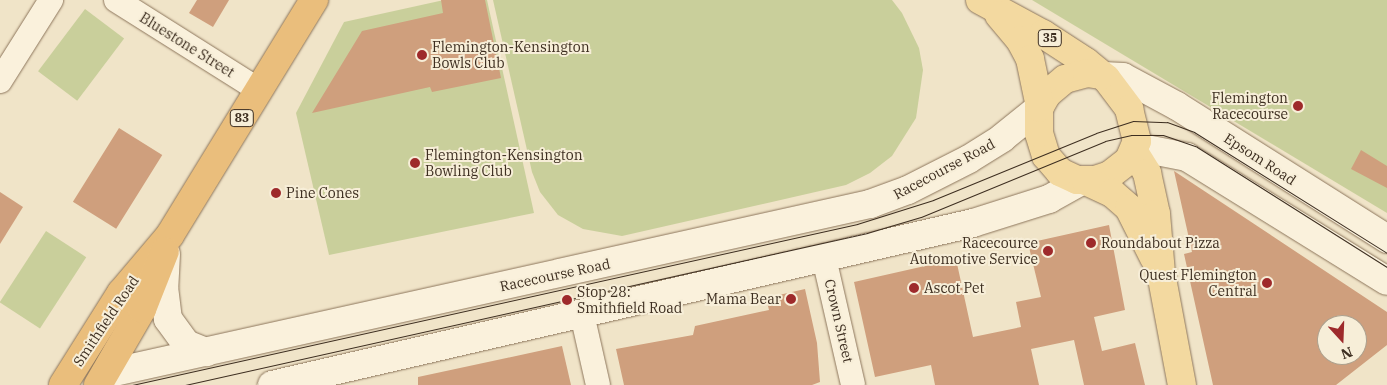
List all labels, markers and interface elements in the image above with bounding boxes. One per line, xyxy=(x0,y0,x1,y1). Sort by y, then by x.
street label: Bluestone Street xyxy=(137,9,237,81)
road number: 35 xyxy=(1038,28,1062,48)
place label: Flemington-Kensington Bowls Club xyxy=(432,39,590,72)
marker: Flemington-Kensington Bowls Club xyxy=(416,49,428,61)
place label: Flemington Racecourse xyxy=(1211,90,1288,122)
marker: Flemington Racecourse xyxy=(1292,100,1304,112)
road number: 83 xyxy=(230,109,254,128)
street label: Epsom Road xyxy=(1221,130,1299,188)
street label: Racecourse Road xyxy=(890,135,998,203)
place label: Flemington-Kensington Bowling Club xyxy=(425,147,583,180)
marker: Flemington-Kensington Bowling Club xyxy=(409,157,421,169)
place label: Pine Cones xyxy=(286,185,359,201)
marker: Pine Cones xyxy=(270,187,282,199)
place label: Racecource Automotive Service xyxy=(910,235,1038,268)
place label: Roundabout Pizza xyxy=(1101,235,1220,251)
marker: Roundabout Pizza xyxy=(1085,237,1097,249)
marker: Racecource Automotive Service xyxy=(1042,245,1054,257)
street label: Racecourse Road xyxy=(498,255,612,295)
place label: Quest Flemington Central xyxy=(1139,267,1257,300)
street label: Smithfield Road xyxy=(70,273,142,369)
marker: Quest Flemington Central xyxy=(1261,277,1273,289)
street label: Crown Street xyxy=(821,278,857,364)
place label: Ascot Pet xyxy=(924,280,985,296)
marker: Ascot Pet xyxy=(908,282,920,294)
place label: Stop 28: Smithfield Road xyxy=(577,284,682,316)
place label: Mama Bear xyxy=(706,291,781,307)
marker: Mama Bear xyxy=(785,293,797,305)
marker: Stop 28: Smithfield Road xyxy=(561,294,573,306)
north arrow xyxy=(1317,315,1367,365)
text: N xyxy=(1339,343,1355,364)

